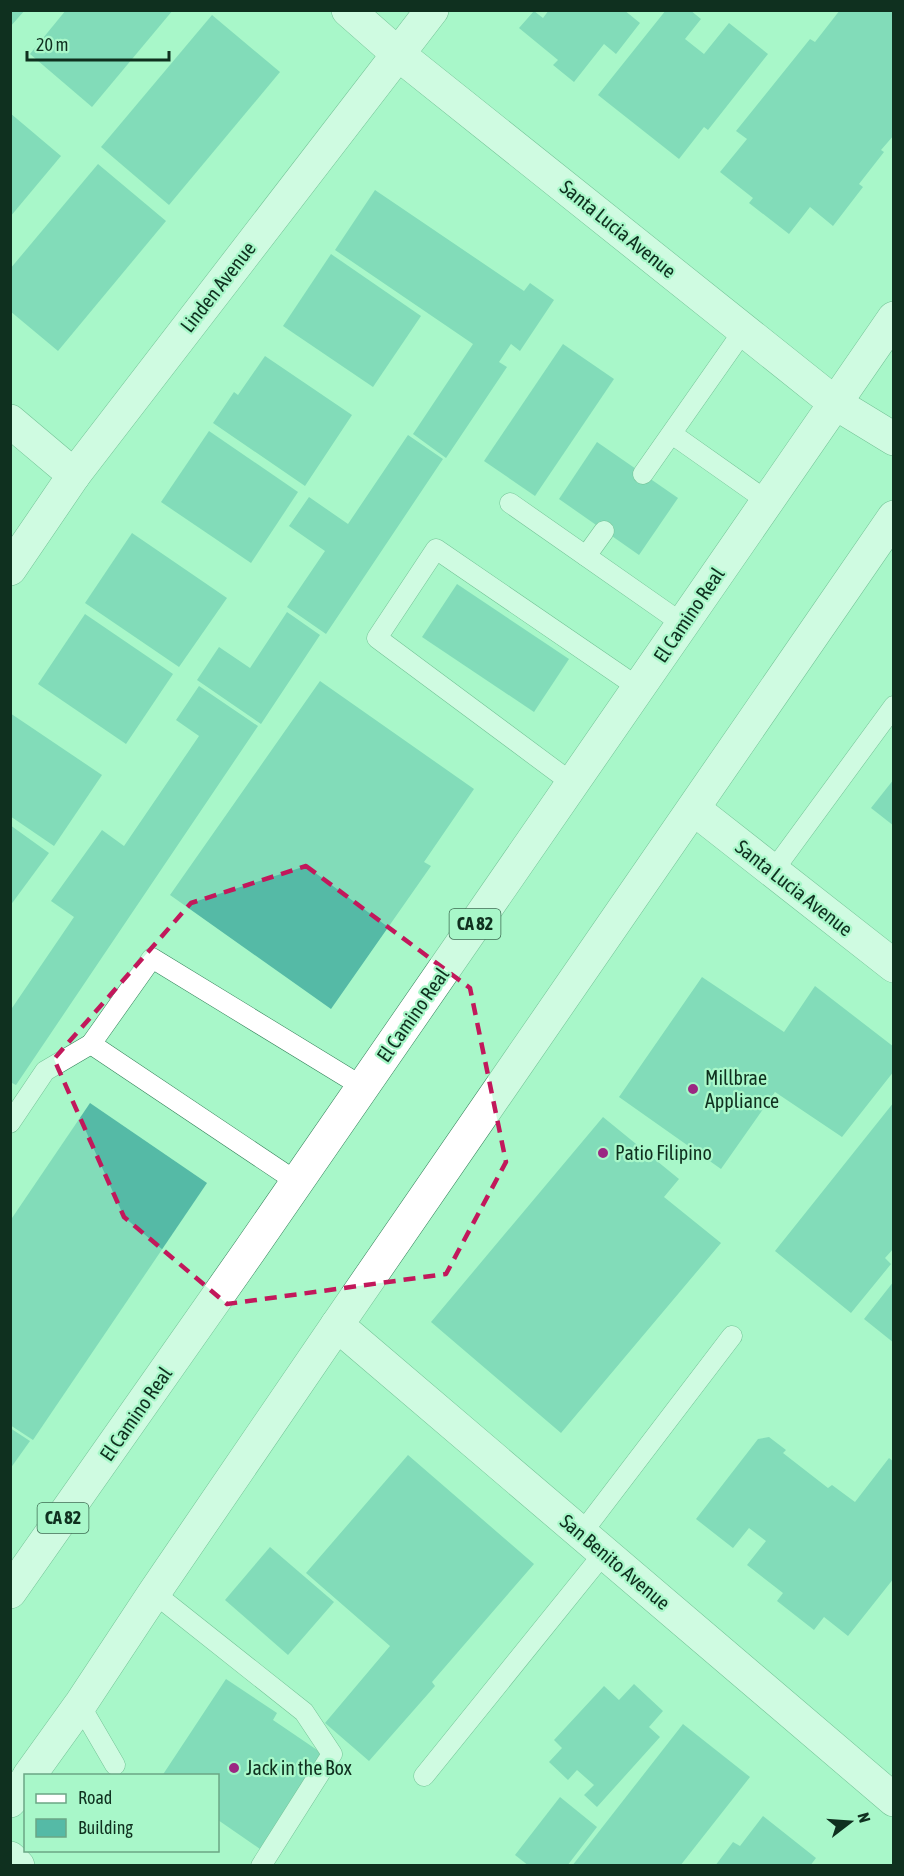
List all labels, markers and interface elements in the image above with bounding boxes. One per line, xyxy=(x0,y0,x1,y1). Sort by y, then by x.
scale bar xyxy=(27,24,170,62)
text: 20 m xyxy=(36,34,68,55)
street label: Santa Lucia Avenue xyxy=(556,175,681,282)
street label: Linden Avenue xyxy=(175,237,260,336)
street label: El Camino Real xyxy=(648,562,729,666)
street label: Santa Lucia Avenue xyxy=(731,835,857,940)
road number: CA 82 xyxy=(450,909,500,939)
street label: El Camino Real xyxy=(372,963,454,1066)
place label: Millbrae Appliance xyxy=(705,1066,779,1112)
marker: Millbrae Appliance xyxy=(686,1082,700,1096)
place label: Patio Filipino xyxy=(615,1141,712,1164)
marker: Patio Filipino xyxy=(596,1146,610,1160)
street label: El Camino Real xyxy=(95,1362,177,1465)
road number: CA 82 xyxy=(38,1503,88,1533)
street label: San Benito Avenue xyxy=(556,1509,675,1614)
place label: Jack in the Box xyxy=(246,1756,352,1779)
marker: Jack in the Box xyxy=(227,1761,241,1775)
legend xyxy=(24,1774,219,1852)
text: Road xyxy=(78,1787,112,1808)
north arrow xyxy=(820,1792,880,1852)
text: N xyxy=(854,1810,874,1825)
text: Building xyxy=(78,1817,133,1838)

